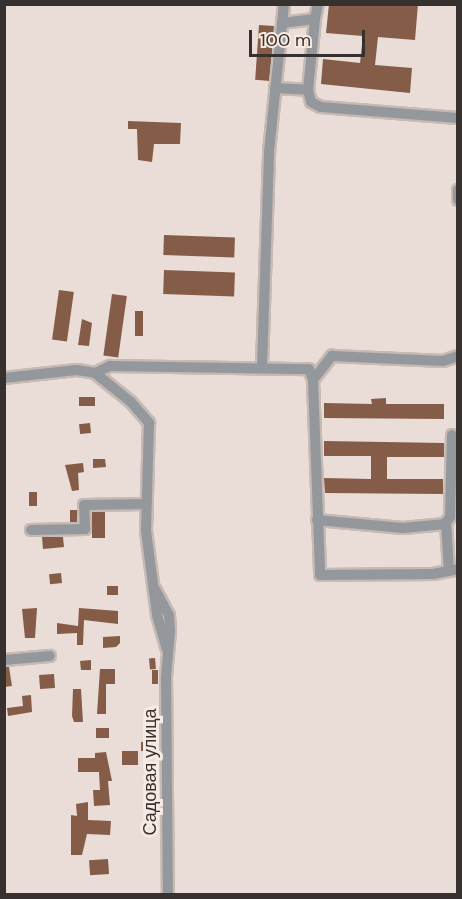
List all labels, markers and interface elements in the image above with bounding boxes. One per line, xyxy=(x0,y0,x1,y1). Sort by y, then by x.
scale bar xyxy=(252,18,368,56)
text: 100 m xyxy=(260,28,311,52)
street label: Садовая улица xyxy=(139,708,161,836)

